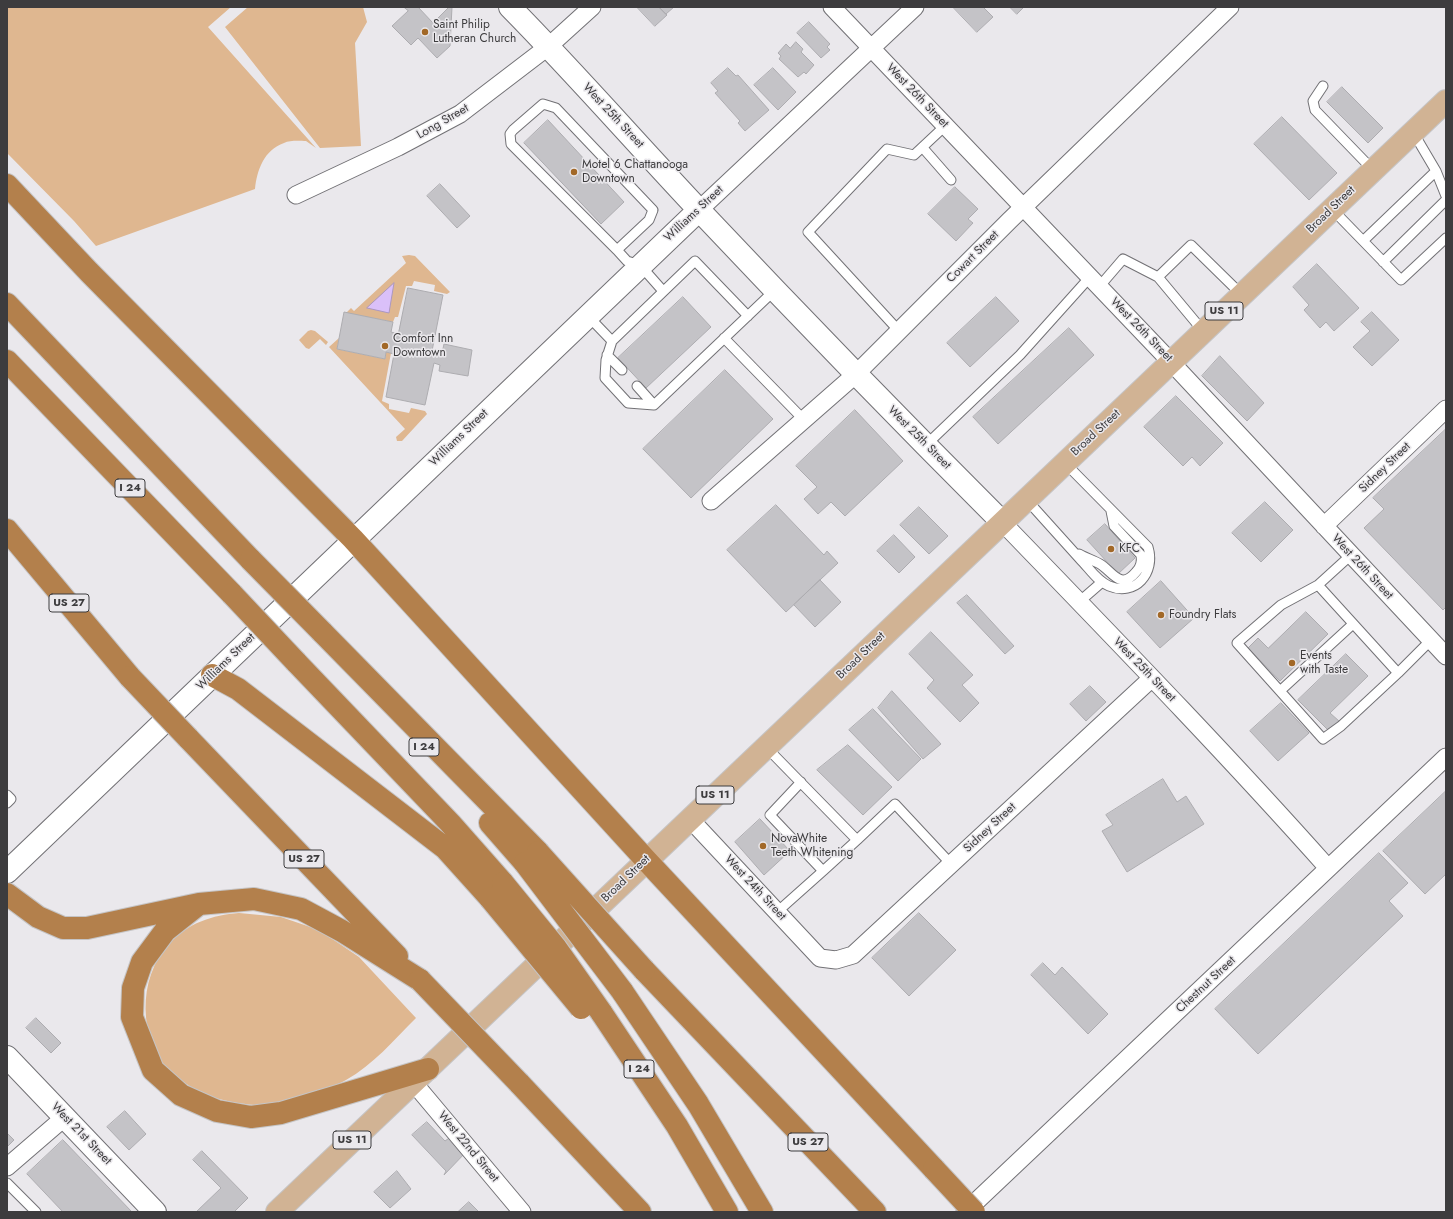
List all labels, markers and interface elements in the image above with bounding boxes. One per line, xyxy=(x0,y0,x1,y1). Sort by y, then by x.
place label: Saint Philip Lutheran Church xyxy=(433,18,516,46)
marker: Saint Philip Lutheran Church xyxy=(420,27,430,37)
street label: West 26th Street xyxy=(883,61,951,131)
street label: West 25th Street xyxy=(579,81,647,151)
street label: Long Street xyxy=(415,101,471,143)
place label: Motel 6 Chattanooga Downtown xyxy=(582,158,688,186)
marker: Motel 6 Chattanooga Downtown xyxy=(569,167,579,177)
street label: Williams Street xyxy=(661,183,727,245)
street label: Broad Street xyxy=(1304,183,1358,237)
street label: Cowart Street xyxy=(944,228,1002,286)
street label: West 26th Street xyxy=(1107,295,1175,365)
road number: US 11 xyxy=(1205,302,1243,320)
place label: Comfort Inn Downtown xyxy=(393,332,453,360)
marker: Comfort Inn Downtown xyxy=(380,341,390,351)
street label: West 25th Street xyxy=(884,403,954,473)
street label: Williams Street xyxy=(427,406,491,470)
street label: Broad Street xyxy=(1068,407,1124,459)
street label: Sidney Street xyxy=(1356,440,1414,496)
road number: I 24 xyxy=(115,479,145,497)
street label: West 26th Street xyxy=(1328,532,1396,602)
place label: KFC xyxy=(1119,542,1140,556)
marker: KFC xyxy=(1106,544,1116,554)
road number: US 27 xyxy=(49,594,89,612)
place label: Foundry Flats xyxy=(1169,608,1236,622)
marker: Foundry Flats xyxy=(1156,610,1166,620)
street label: Broad Street xyxy=(834,629,888,683)
street label: Williams Street xyxy=(194,630,258,694)
street label: West 25th Street xyxy=(1110,635,1178,705)
place label: Events with Taste xyxy=(1300,649,1348,677)
marker: Events with Taste xyxy=(1287,658,1297,668)
road number: I 24 xyxy=(409,738,439,756)
road number: US 11 xyxy=(696,786,734,804)
street label: Sidney Street xyxy=(961,800,1019,856)
place label: NovaWhite Teeth Whitening xyxy=(771,832,853,860)
marker: NovaWhite Teeth Whitening xyxy=(758,841,768,851)
road number: US 27 xyxy=(284,850,324,868)
street label: Broad Street xyxy=(599,852,653,906)
street label: West 24th Street xyxy=(721,853,789,923)
street label: Chestnut Street xyxy=(1173,954,1239,1016)
road number: I 24 xyxy=(624,1060,654,1078)
street label: West 21st Street xyxy=(48,1100,114,1168)
street label: West 22nd Street xyxy=(434,1109,502,1185)
road number: US 11 xyxy=(333,1131,371,1149)
road number: US 27 xyxy=(788,1133,828,1151)

